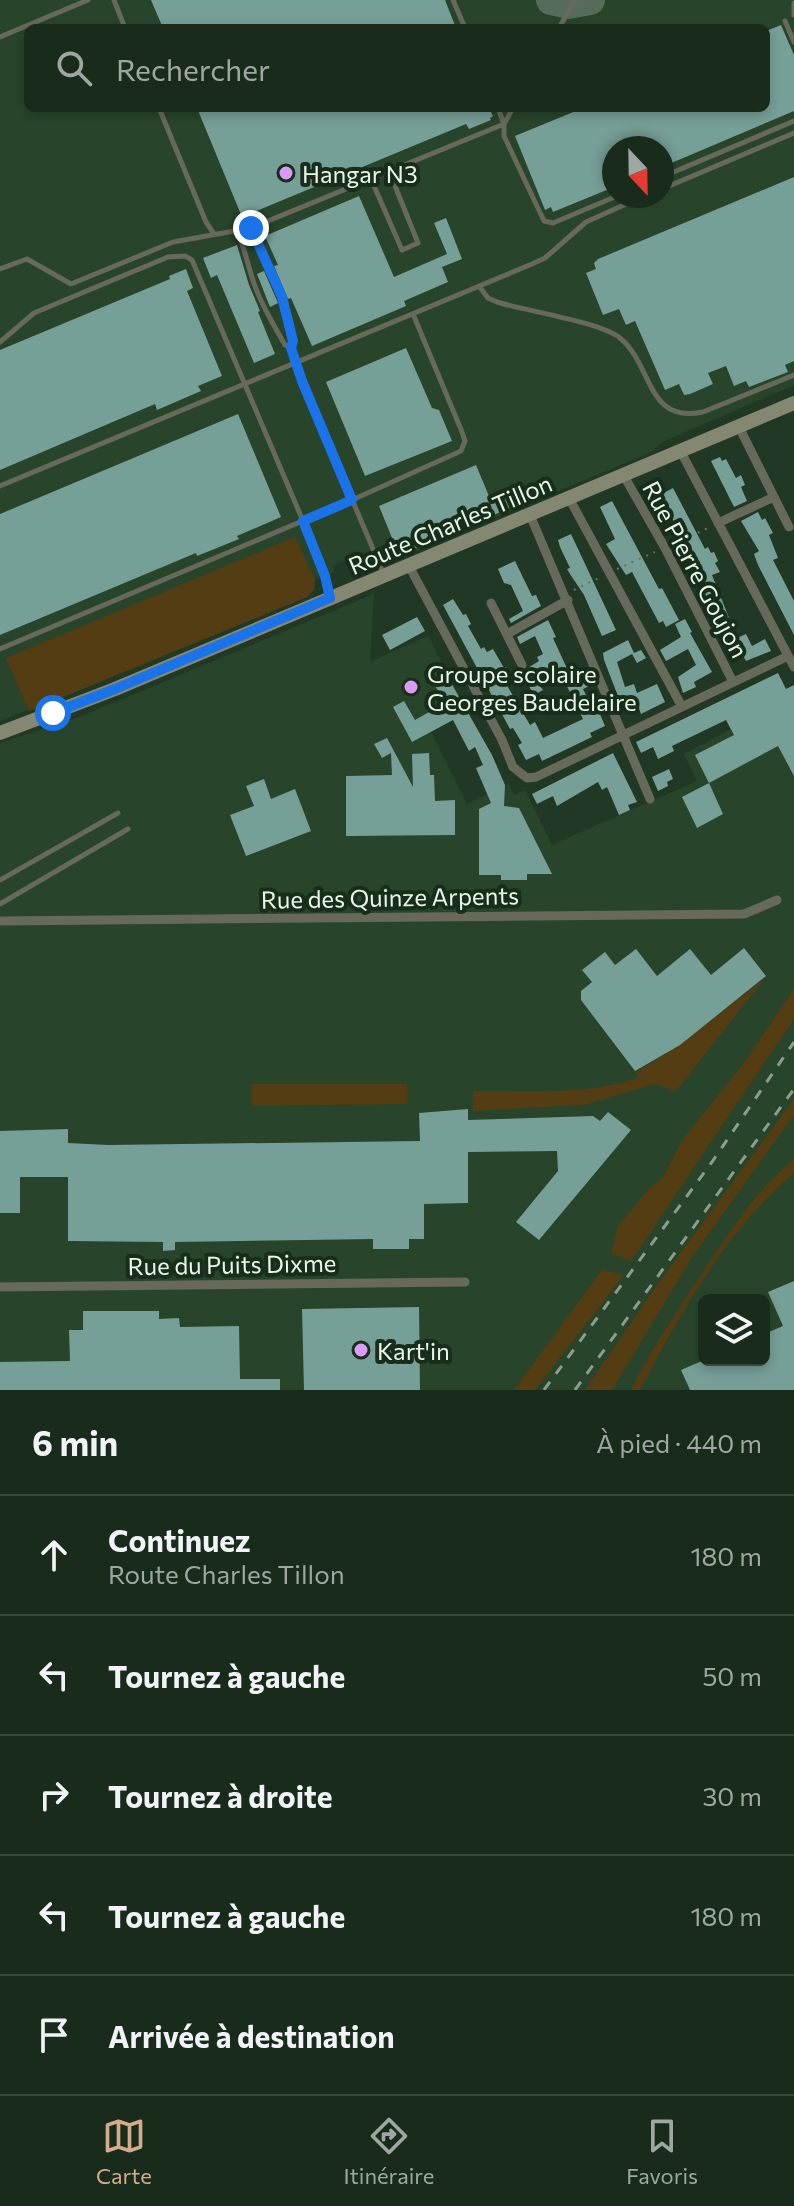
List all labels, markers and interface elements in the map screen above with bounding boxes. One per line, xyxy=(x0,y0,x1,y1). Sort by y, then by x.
search box xyxy=(24,24,770,112)
icon: search xyxy=(52,46,96,90)
text: Rechercher xyxy=(116,50,270,87)
north arrow xyxy=(602,136,674,208)
place label: Hangar N3 xyxy=(302,159,418,188)
marker: Hangar N3 xyxy=(277,164,295,182)
route end xyxy=(233,210,269,246)
street label: Route Charles Tillon xyxy=(344,468,556,580)
street label: Rue Pierre Goujon xyxy=(637,476,755,662)
place label: Groupe scolaire Georges Baudelaire xyxy=(427,659,637,716)
marker: Groupe scolaire Georges Baudelaire xyxy=(402,678,420,696)
route start xyxy=(35,695,71,731)
street label: Rue des Quinze Arpents xyxy=(261,880,519,914)
street label: Rue du Puits Dixme xyxy=(127,1248,337,1280)
map controls xyxy=(698,1294,770,1366)
button: layers xyxy=(698,1294,770,1366)
place label: Kart'in xyxy=(377,1336,450,1365)
marker: Kart'in xyxy=(352,1341,370,1359)
text: 6 min xyxy=(32,1421,118,1463)
text: À pied · 440 m xyxy=(596,1427,762,1458)
text: Continuez xyxy=(108,1521,251,1558)
icon: ahead xyxy=(32,1533,76,1577)
text: 180 m xyxy=(690,1540,762,1571)
text: Route Charles Tillon xyxy=(108,1558,345,1589)
icon: left xyxy=(32,1653,76,1697)
text: Tournez à gauche xyxy=(108,1657,345,1694)
text: 50 m xyxy=(702,1660,762,1691)
icon: right xyxy=(32,1773,76,1817)
text: Tournez à droite xyxy=(108,1777,332,1814)
text: 30 m xyxy=(703,1780,762,1811)
icon: left xyxy=(32,1893,76,1937)
text: Tournez à gauche xyxy=(108,1897,345,1934)
text: 180 m xyxy=(690,1900,762,1931)
icon: arrive xyxy=(32,2013,76,2057)
text: Arrivée à destination xyxy=(108,2017,395,2054)
tab: Carte xyxy=(96,2114,152,2189)
tab: Itinéraire xyxy=(344,2114,434,2189)
tab: Favoris xyxy=(626,2114,698,2189)

